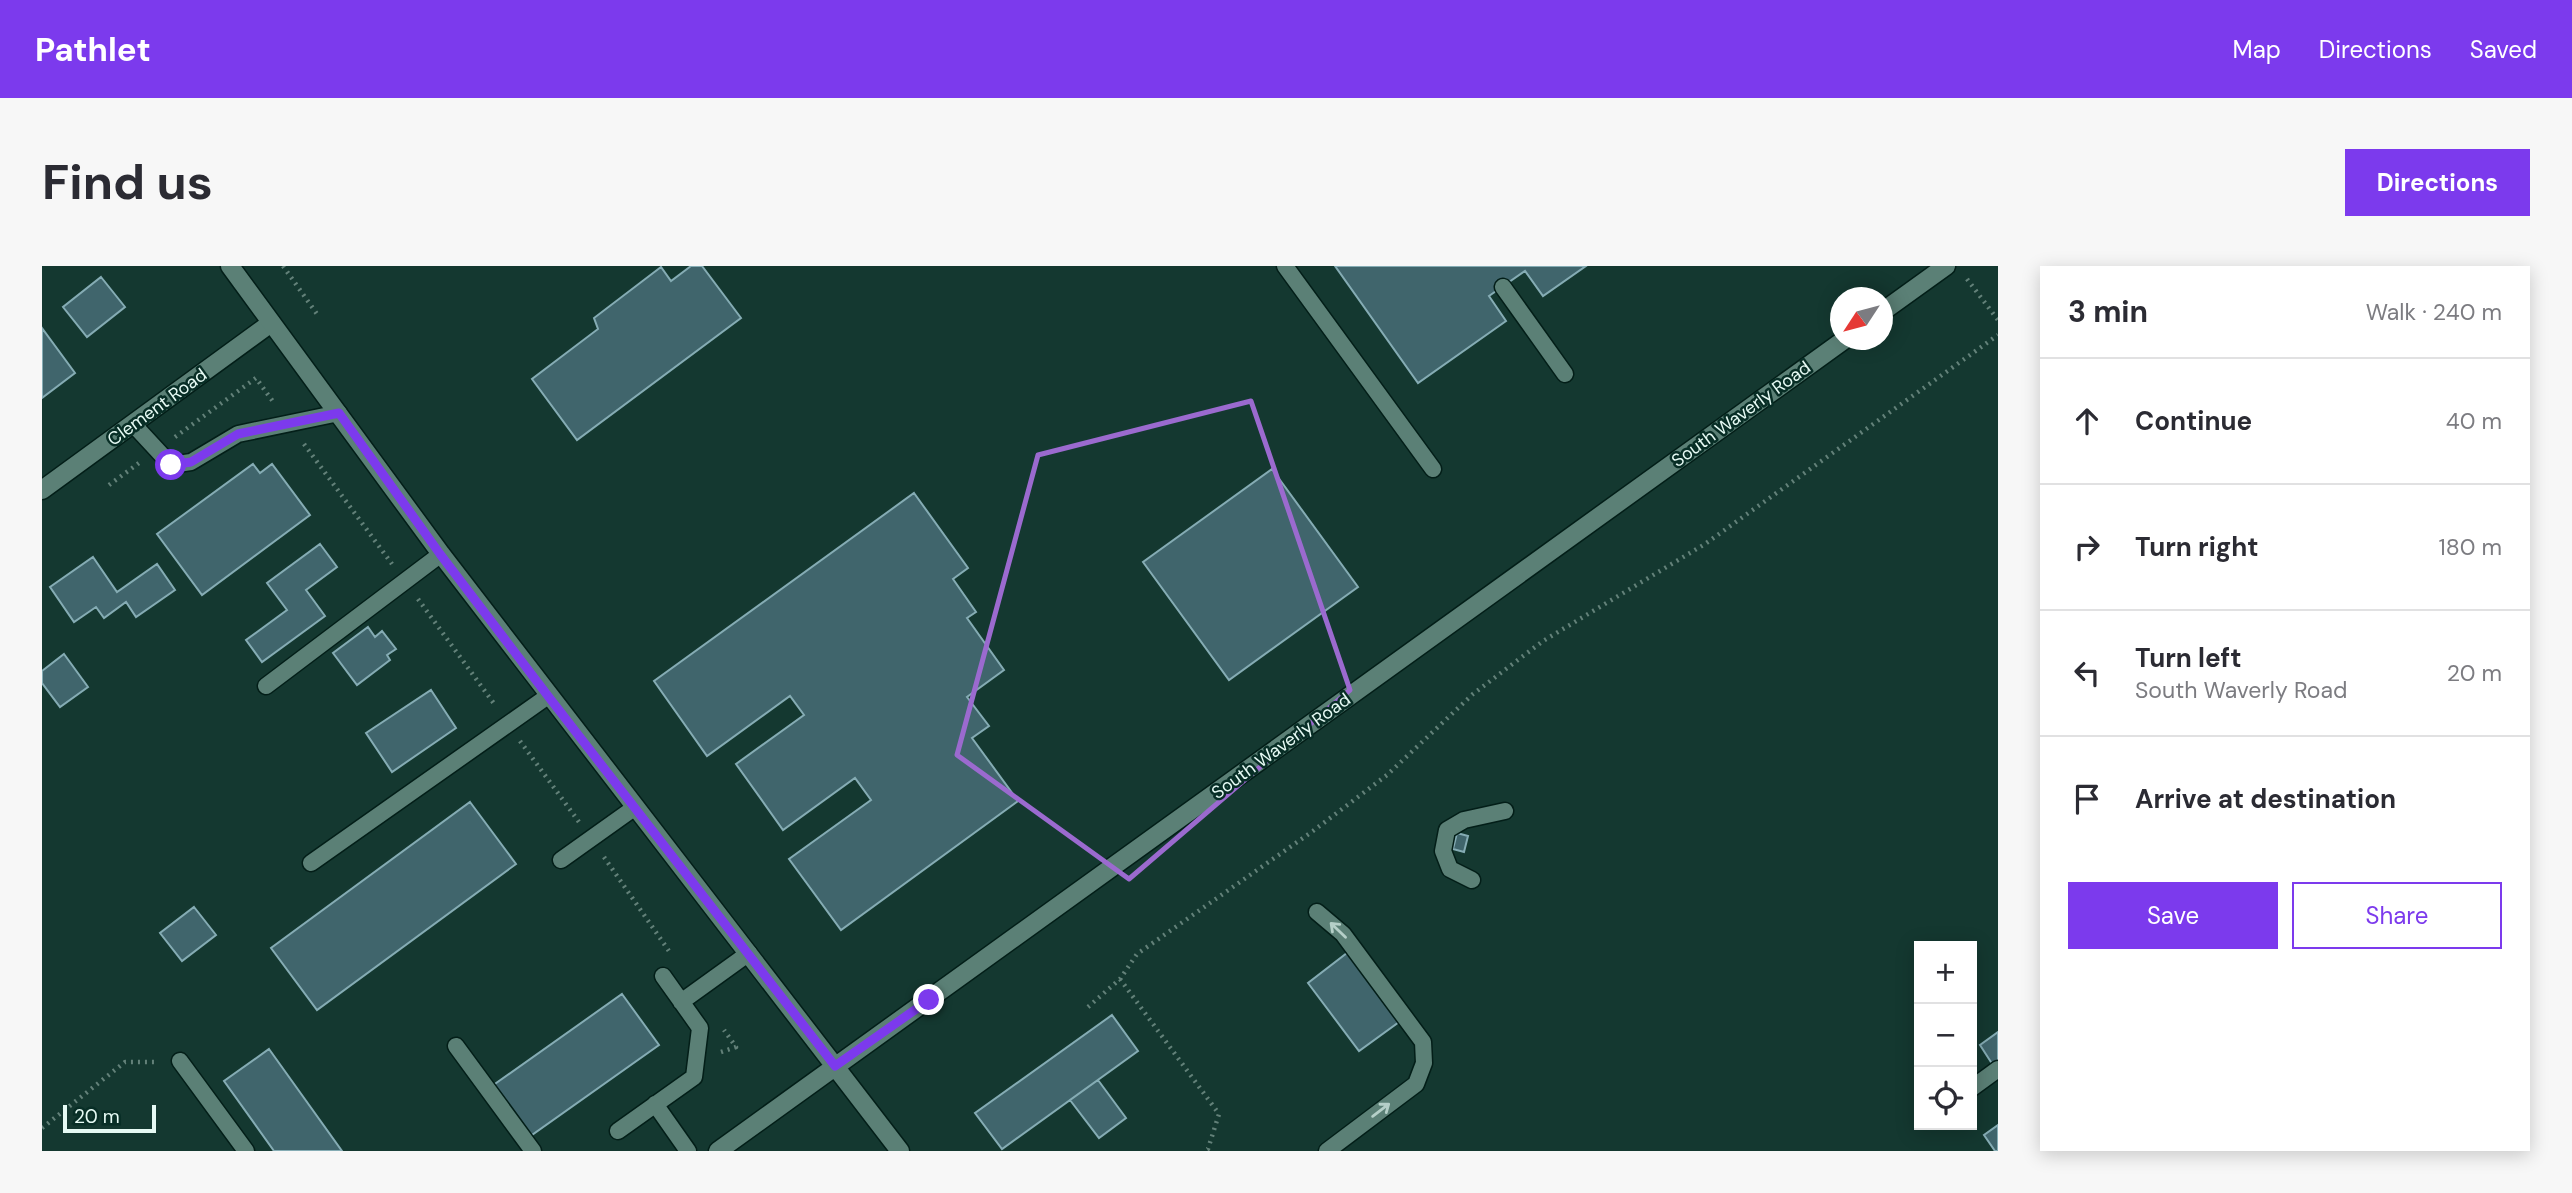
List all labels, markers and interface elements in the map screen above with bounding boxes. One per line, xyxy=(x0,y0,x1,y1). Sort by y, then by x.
text: Pathlet xyxy=(35,28,151,71)
text: Map xyxy=(2233,34,2281,65)
text: Directions xyxy=(2319,34,2432,65)
text: Saved xyxy=(2470,34,2537,65)
button: Directions xyxy=(2345,149,2530,216)
text: Find us xyxy=(42,150,213,214)
north arrow xyxy=(1830,287,1893,350)
text: 3 min xyxy=(2068,292,2148,331)
text: Walk · 240 m xyxy=(2366,297,2502,327)
street label: South Waverly Road xyxy=(1667,355,1815,473)
street label: Clement Road xyxy=(102,363,212,451)
icon: ahead xyxy=(2068,402,2106,440)
text: Continue xyxy=(2135,404,2252,438)
text: 40 m xyxy=(2446,406,2502,436)
route start xyxy=(155,449,186,480)
icon: right xyxy=(2068,528,2106,566)
text: Turn right xyxy=(2135,530,2259,564)
text: 180 m xyxy=(2438,532,2502,562)
text: Turn left xyxy=(2135,641,2242,675)
icon: left xyxy=(2068,654,2106,692)
text: 20 m xyxy=(2447,658,2502,688)
text: South Waverly Road xyxy=(2135,675,2347,705)
street label: South Waverly Road xyxy=(1207,687,1355,805)
icon: arrive xyxy=(2068,780,2106,818)
text: Arrive at destination xyxy=(2135,782,2396,816)
button: Save xyxy=(2068,882,2278,949)
button: Share xyxy=(2292,882,2502,949)
one-way arrow xyxy=(1330,922,1347,939)
map controls xyxy=(1914,941,1977,1130)
button: + xyxy=(1914,941,1977,1004)
route end xyxy=(913,984,944,1015)
button: − xyxy=(1914,1004,1977,1067)
button: locate xyxy=(1914,1067,1977,1130)
scale bar xyxy=(63,1102,156,1134)
one-way arrow xyxy=(1371,1102,1390,1117)
text: 20 m xyxy=(74,1104,120,1129)

